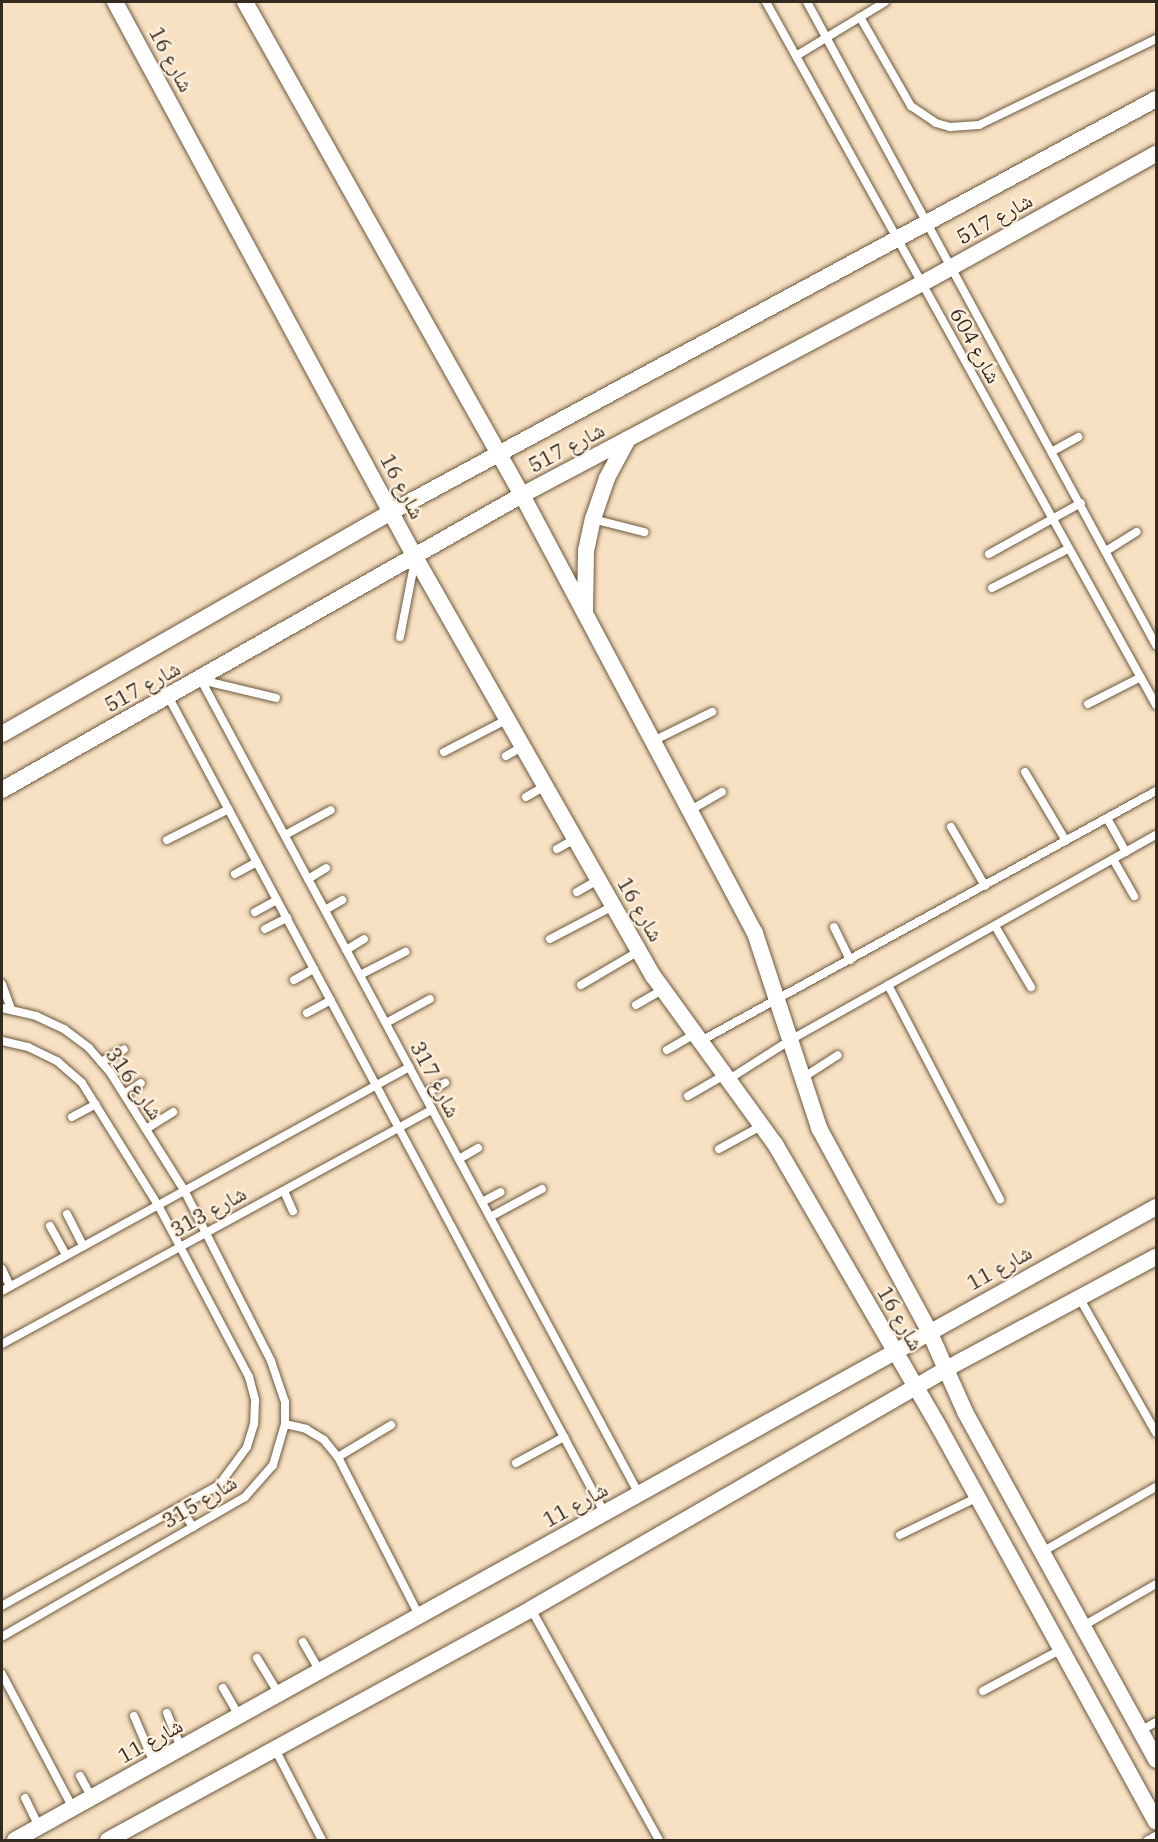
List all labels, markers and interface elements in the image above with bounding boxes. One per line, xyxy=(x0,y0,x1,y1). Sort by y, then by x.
street label: شارع 16 xyxy=(144,22,200,96)
street label: شارع 517 xyxy=(952,187,1036,249)
street label: شارع 604 xyxy=(945,303,1007,387)
street label: شارع 517 xyxy=(524,416,608,478)
street label: شارع 16 xyxy=(375,449,431,523)
street label: شارع 517 xyxy=(100,655,184,717)
street label: شارع 16 xyxy=(613,872,669,946)
street label: شارع 317 xyxy=(405,1037,467,1121)
street label: شارع 316 xyxy=(101,1042,169,1124)
street label: شارع 313 xyxy=(166,1180,250,1242)
street label: شارع 11 xyxy=(962,1239,1036,1295)
street label: شارع 16 xyxy=(873,1281,929,1355)
street label: شارع 315 xyxy=(157,1469,241,1533)
street label: شارع 11 xyxy=(538,1476,612,1532)
street label: شارع 11 xyxy=(113,1712,187,1768)

